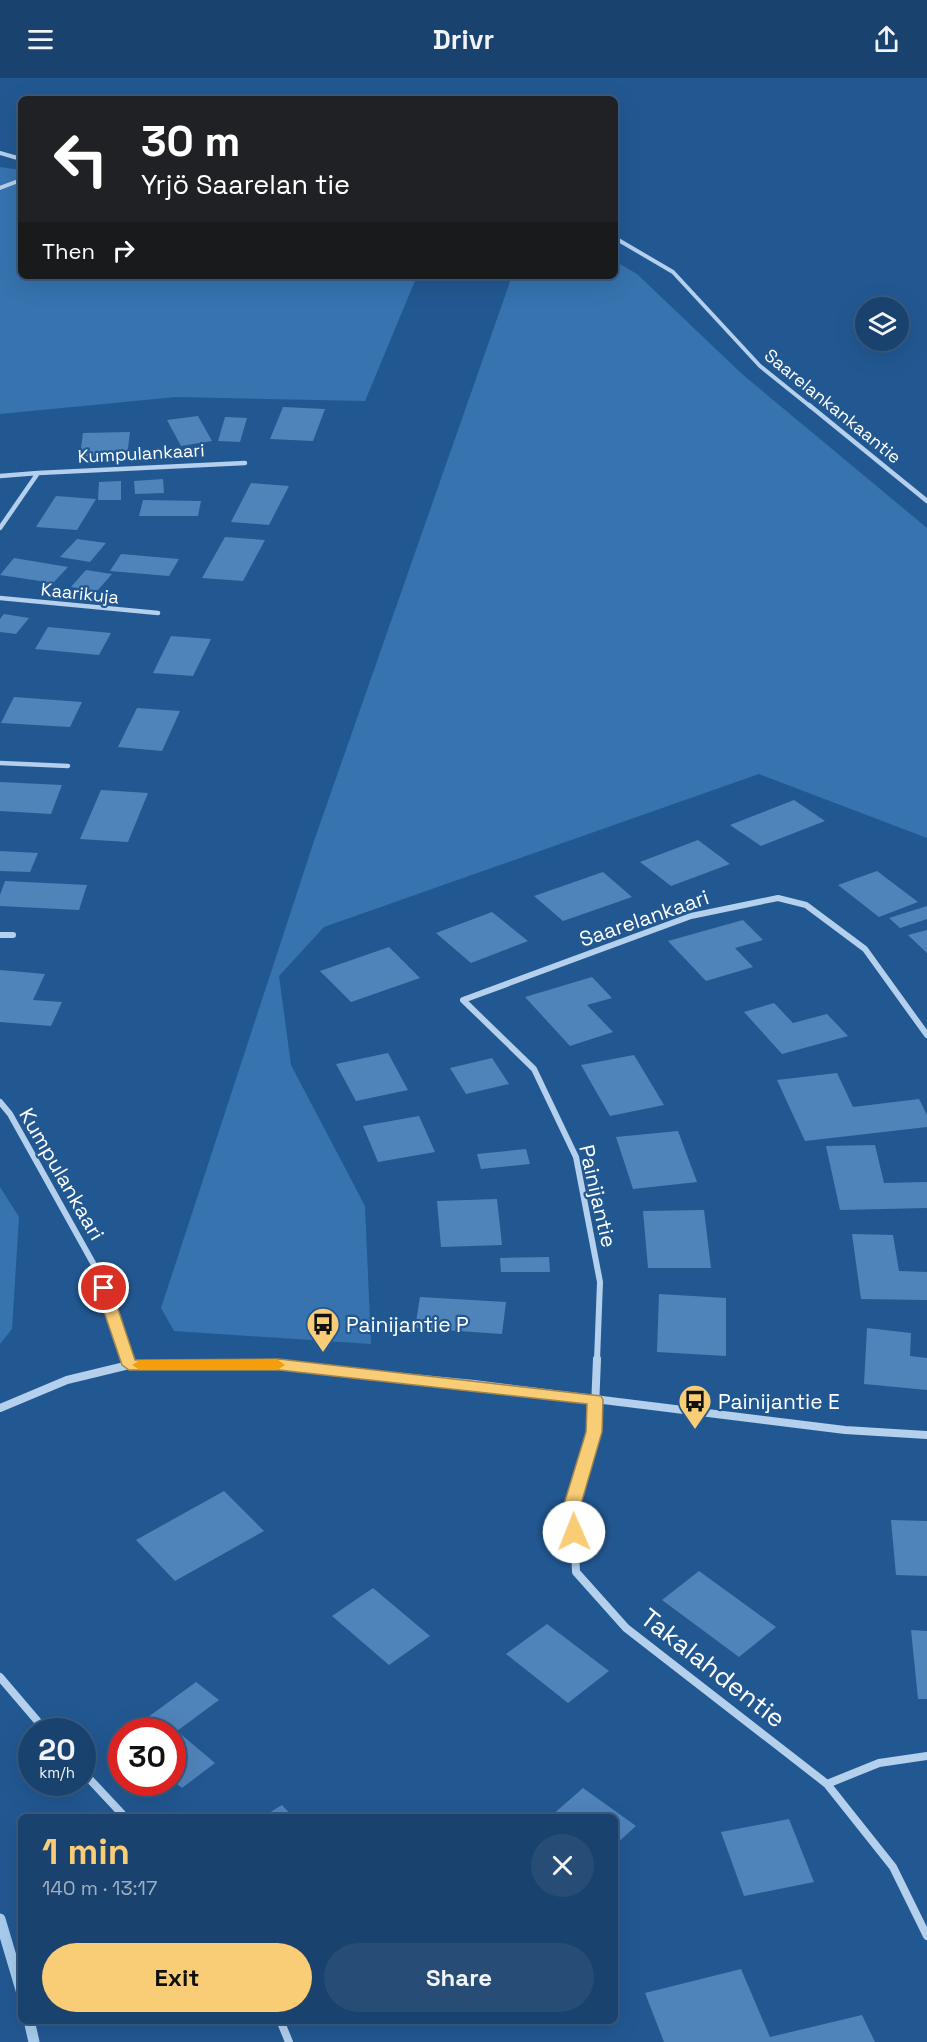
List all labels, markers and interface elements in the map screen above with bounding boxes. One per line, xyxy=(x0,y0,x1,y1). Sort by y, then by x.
text: Drivr xyxy=(433,22,494,57)
icon: menu xyxy=(24,23,57,56)
icon: share xyxy=(870,23,903,56)
text: 30 m xyxy=(141,115,240,168)
icon: left xyxy=(42,120,120,198)
text: Yrjö Saarelan tie xyxy=(141,167,350,202)
icon: right xyxy=(107,234,140,267)
text: Then xyxy=(42,237,95,265)
map controls xyxy=(855,297,909,351)
button: layers xyxy=(855,297,909,351)
street label: Saarelankankaantie xyxy=(760,344,906,468)
street label: Kumpulankaari xyxy=(77,438,205,468)
street label: Kaarikuja xyxy=(40,577,120,609)
street label: Saarelankaari xyxy=(576,883,712,953)
street label: Kumpulankaari xyxy=(13,1103,111,1245)
street label: Painijantie xyxy=(573,1142,623,1250)
pin xyxy=(78,1262,129,1313)
icon: arrive xyxy=(87,1271,120,1304)
bus stop icon: Painijantie P xyxy=(305,1306,341,1353)
place label: Painijantie P xyxy=(346,1311,469,1338)
bus stop icon: Painijantie E xyxy=(677,1383,713,1430)
place label: Painijantie E xyxy=(718,1388,840,1415)
position arrow xyxy=(542,1500,606,1564)
street label: Takalahdentie xyxy=(633,1601,793,1735)
speed limit sign: 30 xyxy=(108,1718,186,1796)
text: 20 xyxy=(38,1730,76,1769)
text: km/h xyxy=(39,1763,75,1782)
text: 1 min xyxy=(42,1829,130,1875)
button: close xyxy=(531,1834,594,1897)
text: 140 m · 13:17 xyxy=(42,1875,157,1901)
button: Exit xyxy=(42,1943,312,2012)
button: Share xyxy=(324,1943,594,2012)

